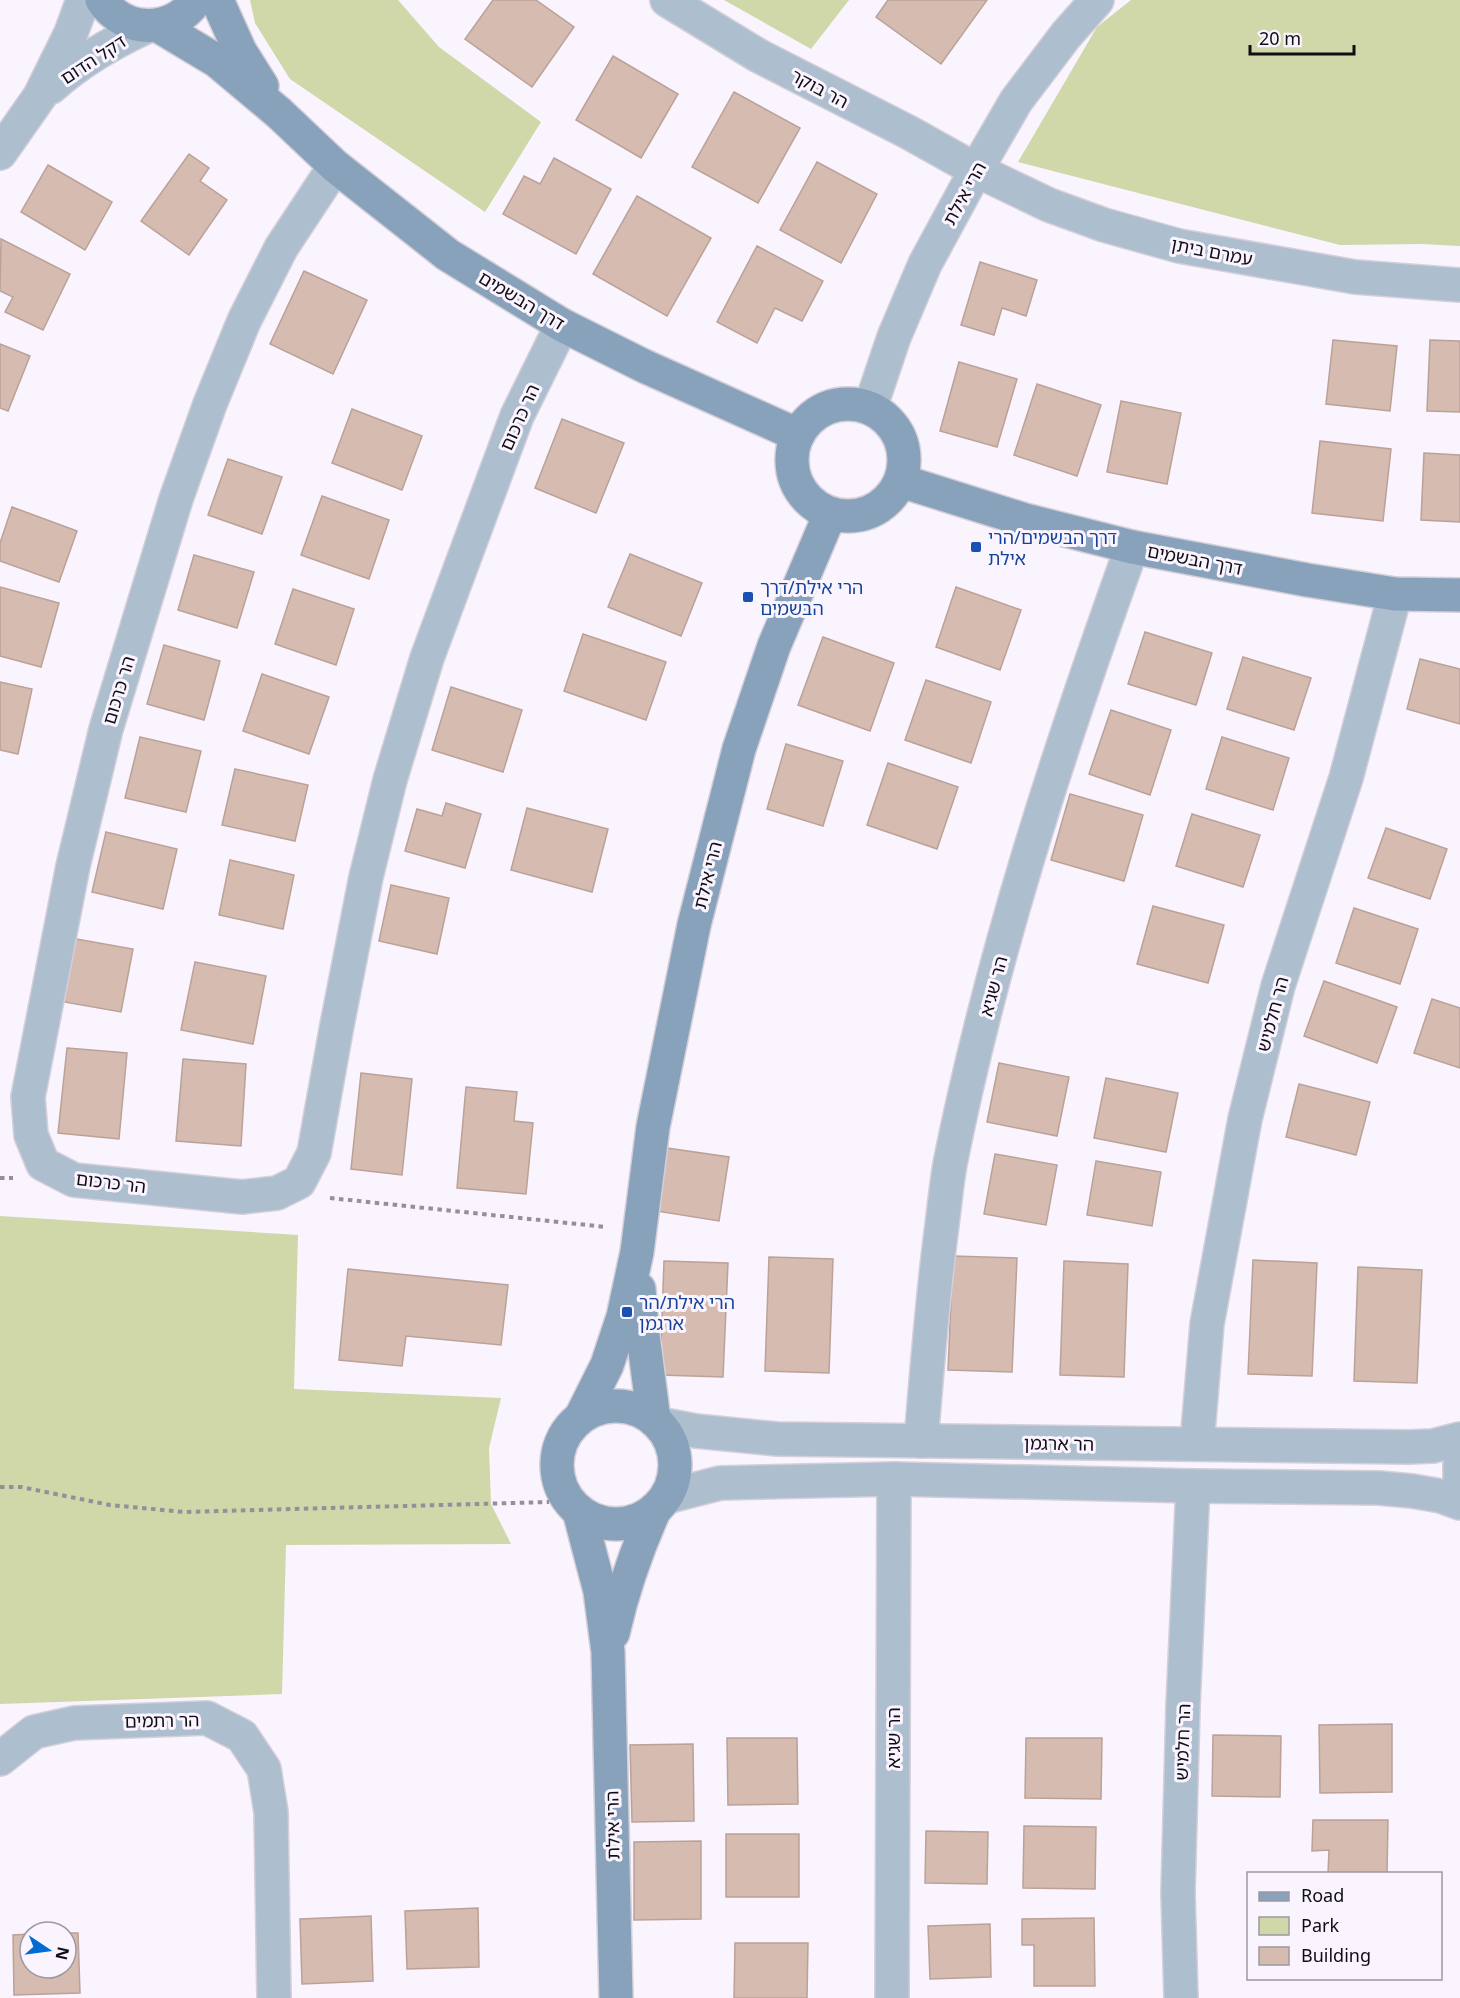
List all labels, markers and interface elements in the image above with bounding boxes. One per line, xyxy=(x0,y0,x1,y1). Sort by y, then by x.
scale bar xyxy=(1250,18,1354,56)
text: 20 m xyxy=(1259,26,1301,50)
street label: דקל הדום xyxy=(56,29,131,89)
street label: הר בוקר xyxy=(787,63,853,113)
street label: הרי אילת xyxy=(937,157,991,229)
street label: עמרם ביתן xyxy=(1169,231,1255,271)
street label: דרך הבשמים xyxy=(474,265,570,335)
street label: הר כרכום xyxy=(494,380,544,454)
place label: דרך הבשמים/הרי אילת xyxy=(988,525,1117,570)
street label: דרך הבשמים xyxy=(1145,538,1245,580)
marker: דרך הבשמים/הרי אילת xyxy=(969,540,983,554)
place label: הרי אילת/דרך הבשמים xyxy=(760,575,863,620)
marker: הרי אילת/דרך הבשמים xyxy=(741,590,755,604)
street label: הר כרכום xyxy=(96,653,140,727)
street label: הרי אילת xyxy=(687,839,727,911)
street label: הר שגיא xyxy=(973,953,1013,1019)
street label: הר חלמיש xyxy=(1250,974,1294,1054)
street label: הר כרכום xyxy=(75,1166,147,1198)
place label: הרי אילת/הר ארגמן xyxy=(639,1290,735,1335)
marker: הרי אילת/הר ארגמן xyxy=(620,1305,634,1319)
street label: הר ארגמן xyxy=(1024,1430,1094,1456)
street label: הר חלמיש xyxy=(1169,1703,1195,1781)
street label: הר רתמים xyxy=(124,1707,200,1733)
street label: הר שגיא xyxy=(881,1707,905,1769)
street label: הרי אילת xyxy=(599,1790,625,1860)
legend xyxy=(1247,1872,1442,1980)
text: Road xyxy=(1301,1883,1344,1907)
text: Park xyxy=(1301,1913,1339,1937)
north arrow xyxy=(18,1920,78,1980)
text: Building xyxy=(1301,1943,1371,1967)
text: N xyxy=(50,1945,75,1962)

